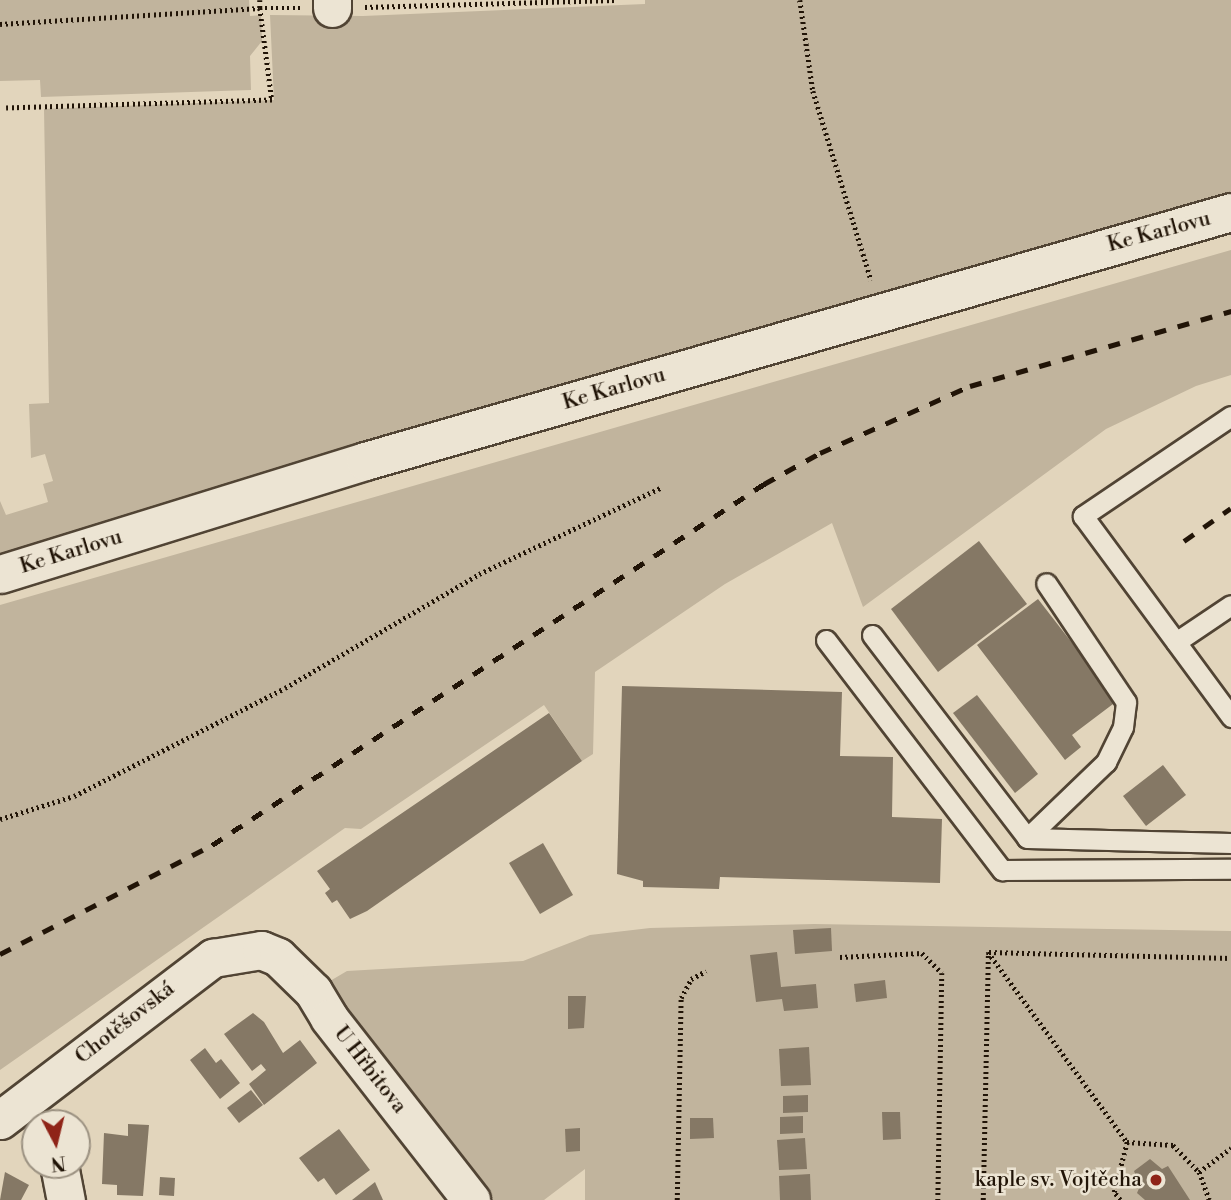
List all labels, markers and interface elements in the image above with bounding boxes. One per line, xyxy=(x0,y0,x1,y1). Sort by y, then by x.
street label: Ke Karlovu xyxy=(1105,206,1213,258)
street label: Ke Karlovu xyxy=(560,362,668,416)
street label: Ke Karlovu xyxy=(17,524,125,580)
street label: Chotěšovská xyxy=(70,976,180,1070)
street label: U Hřbitova xyxy=(328,1021,412,1119)
north arrow xyxy=(21,1109,91,1179)
text: N xyxy=(49,1150,67,1176)
place label: kaple sv. Vojtěcha xyxy=(975,1167,1142,1193)
marker: kaple sv. Vojtěcha xyxy=(1148,1172,1164,1188)

